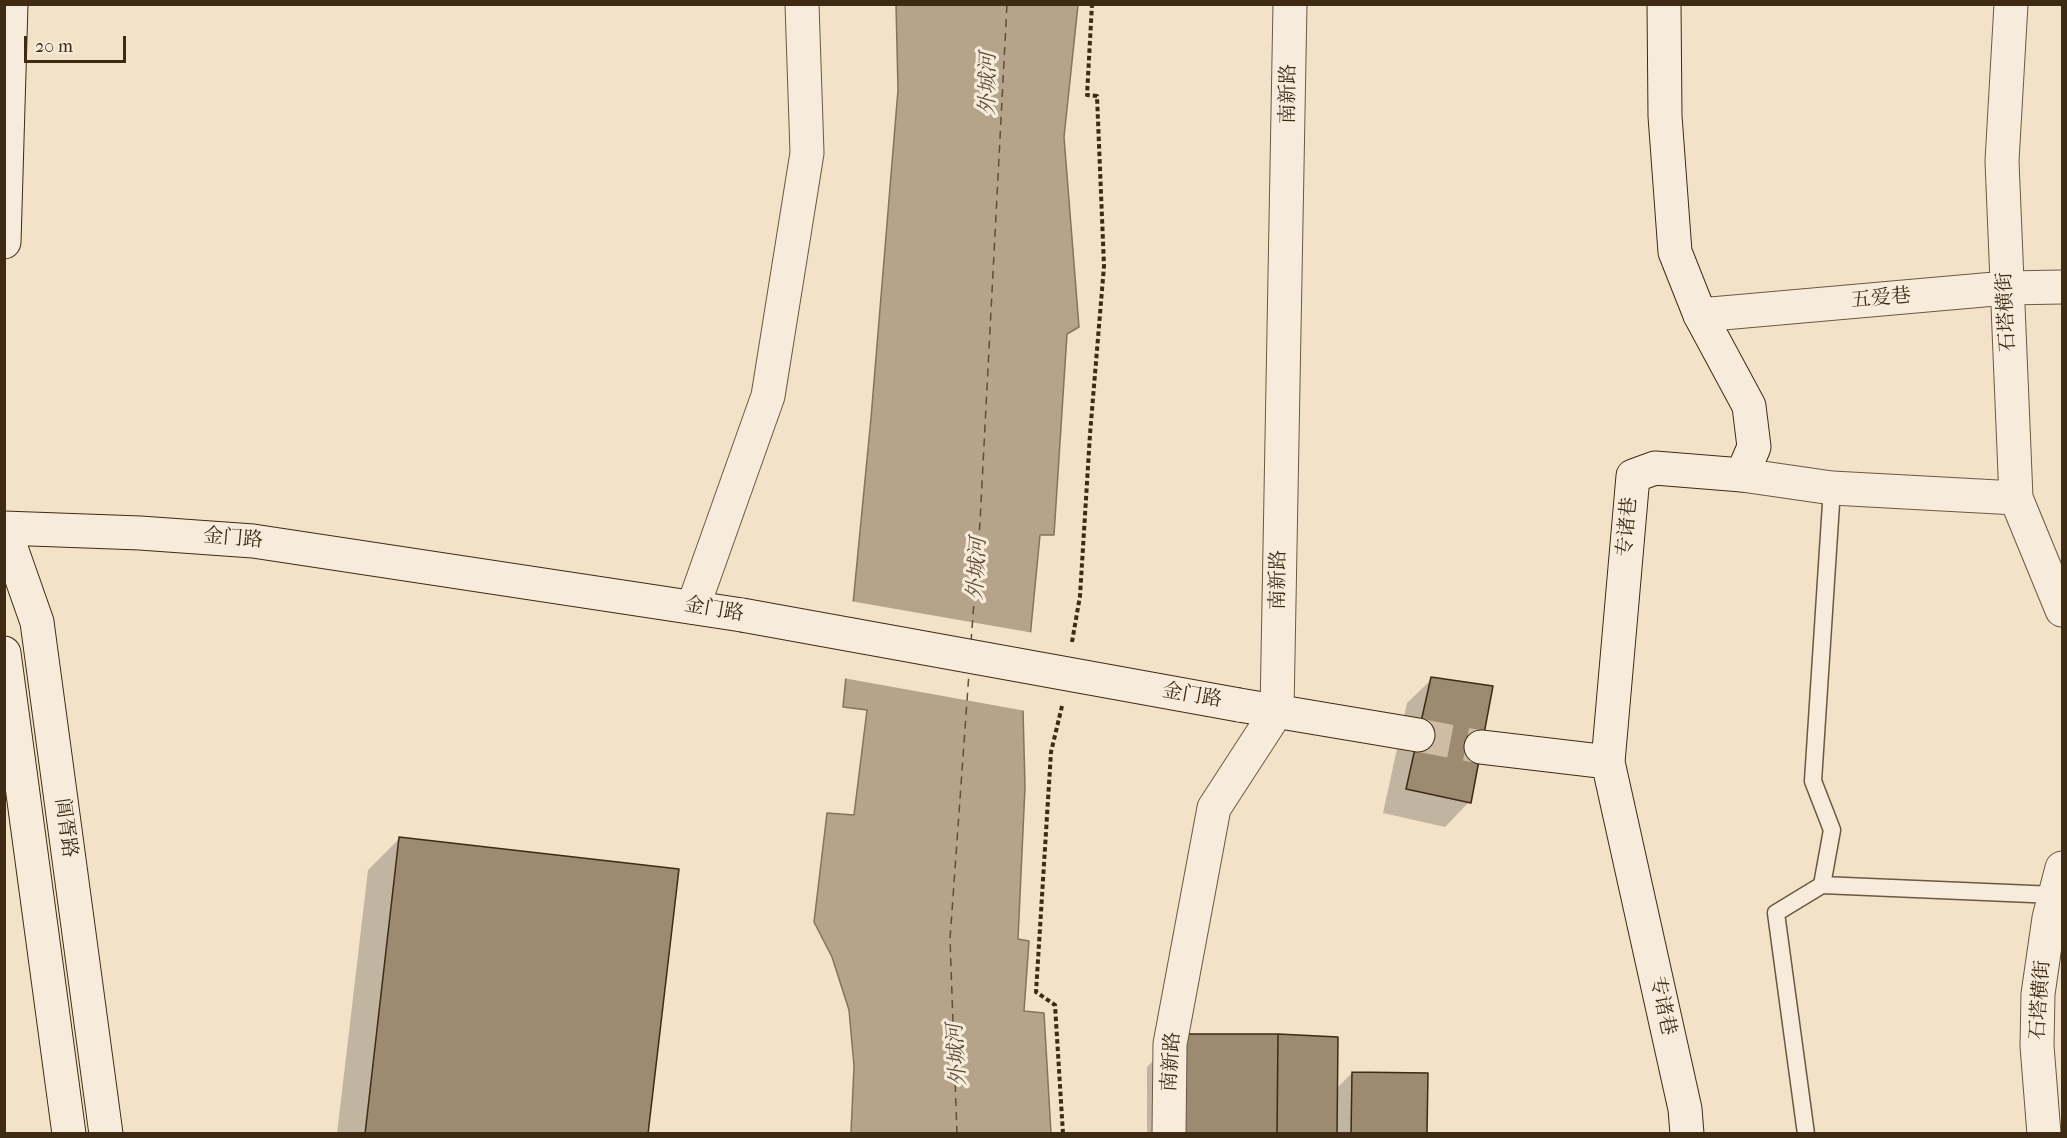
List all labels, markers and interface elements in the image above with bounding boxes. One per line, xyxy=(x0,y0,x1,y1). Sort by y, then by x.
scale bar xyxy=(27,24,129,62)
text: 20 m xyxy=(35,36,73,57)
water label: 外城河 xyxy=(976,52,1002,116)
street label: 南新路 xyxy=(1276,64,1302,124)
street label: 石塔横街 xyxy=(1993,271,2021,353)
street label: 五爱巷 xyxy=(1850,284,1912,314)
street label: 专诸巷 xyxy=(1613,496,1643,558)
street label: 金门路 xyxy=(202,524,264,554)
water label: 外城河 xyxy=(964,537,992,601)
street label: 南新路 xyxy=(1266,550,1292,610)
street label: 金门路 xyxy=(682,593,746,627)
street label: 金门路 xyxy=(1160,679,1224,713)
street label: 阊胥路 xyxy=(49,797,81,859)
street label: 石塔横街 xyxy=(2026,959,2056,1041)
street label: 专诸巷 xyxy=(1644,974,1680,1038)
water label: 外城河 xyxy=(943,1023,973,1087)
street label: 南新路 xyxy=(1158,1031,1186,1093)

